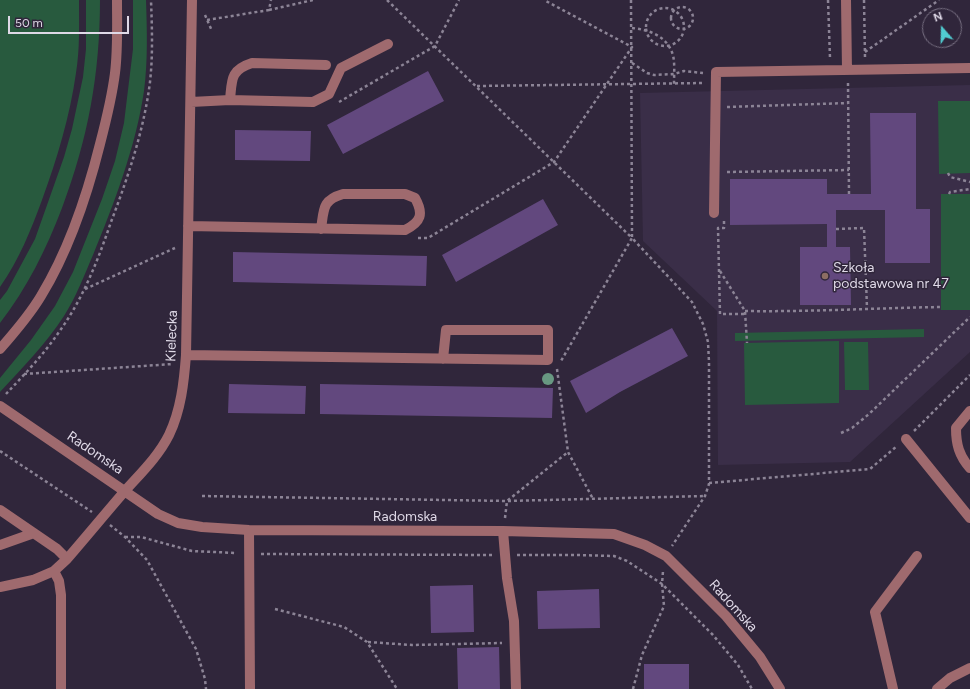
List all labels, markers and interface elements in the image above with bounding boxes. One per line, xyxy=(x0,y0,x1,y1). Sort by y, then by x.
scale bar xyxy=(10,8,131,34)
north arrow xyxy=(922,8,962,48)
text: N xyxy=(932,10,944,25)
text: 50 m xyxy=(15,16,43,30)
place label: Szkoła podstawowa nr 47 xyxy=(833,260,949,292)
marker: Szkoła podstawowa nr 47 xyxy=(820,271,830,281)
street label: Kielecka xyxy=(163,310,181,362)
street label: Radomska xyxy=(64,428,126,478)
street label: Radomska xyxy=(373,509,437,525)
street label: Radomska xyxy=(705,576,761,636)

